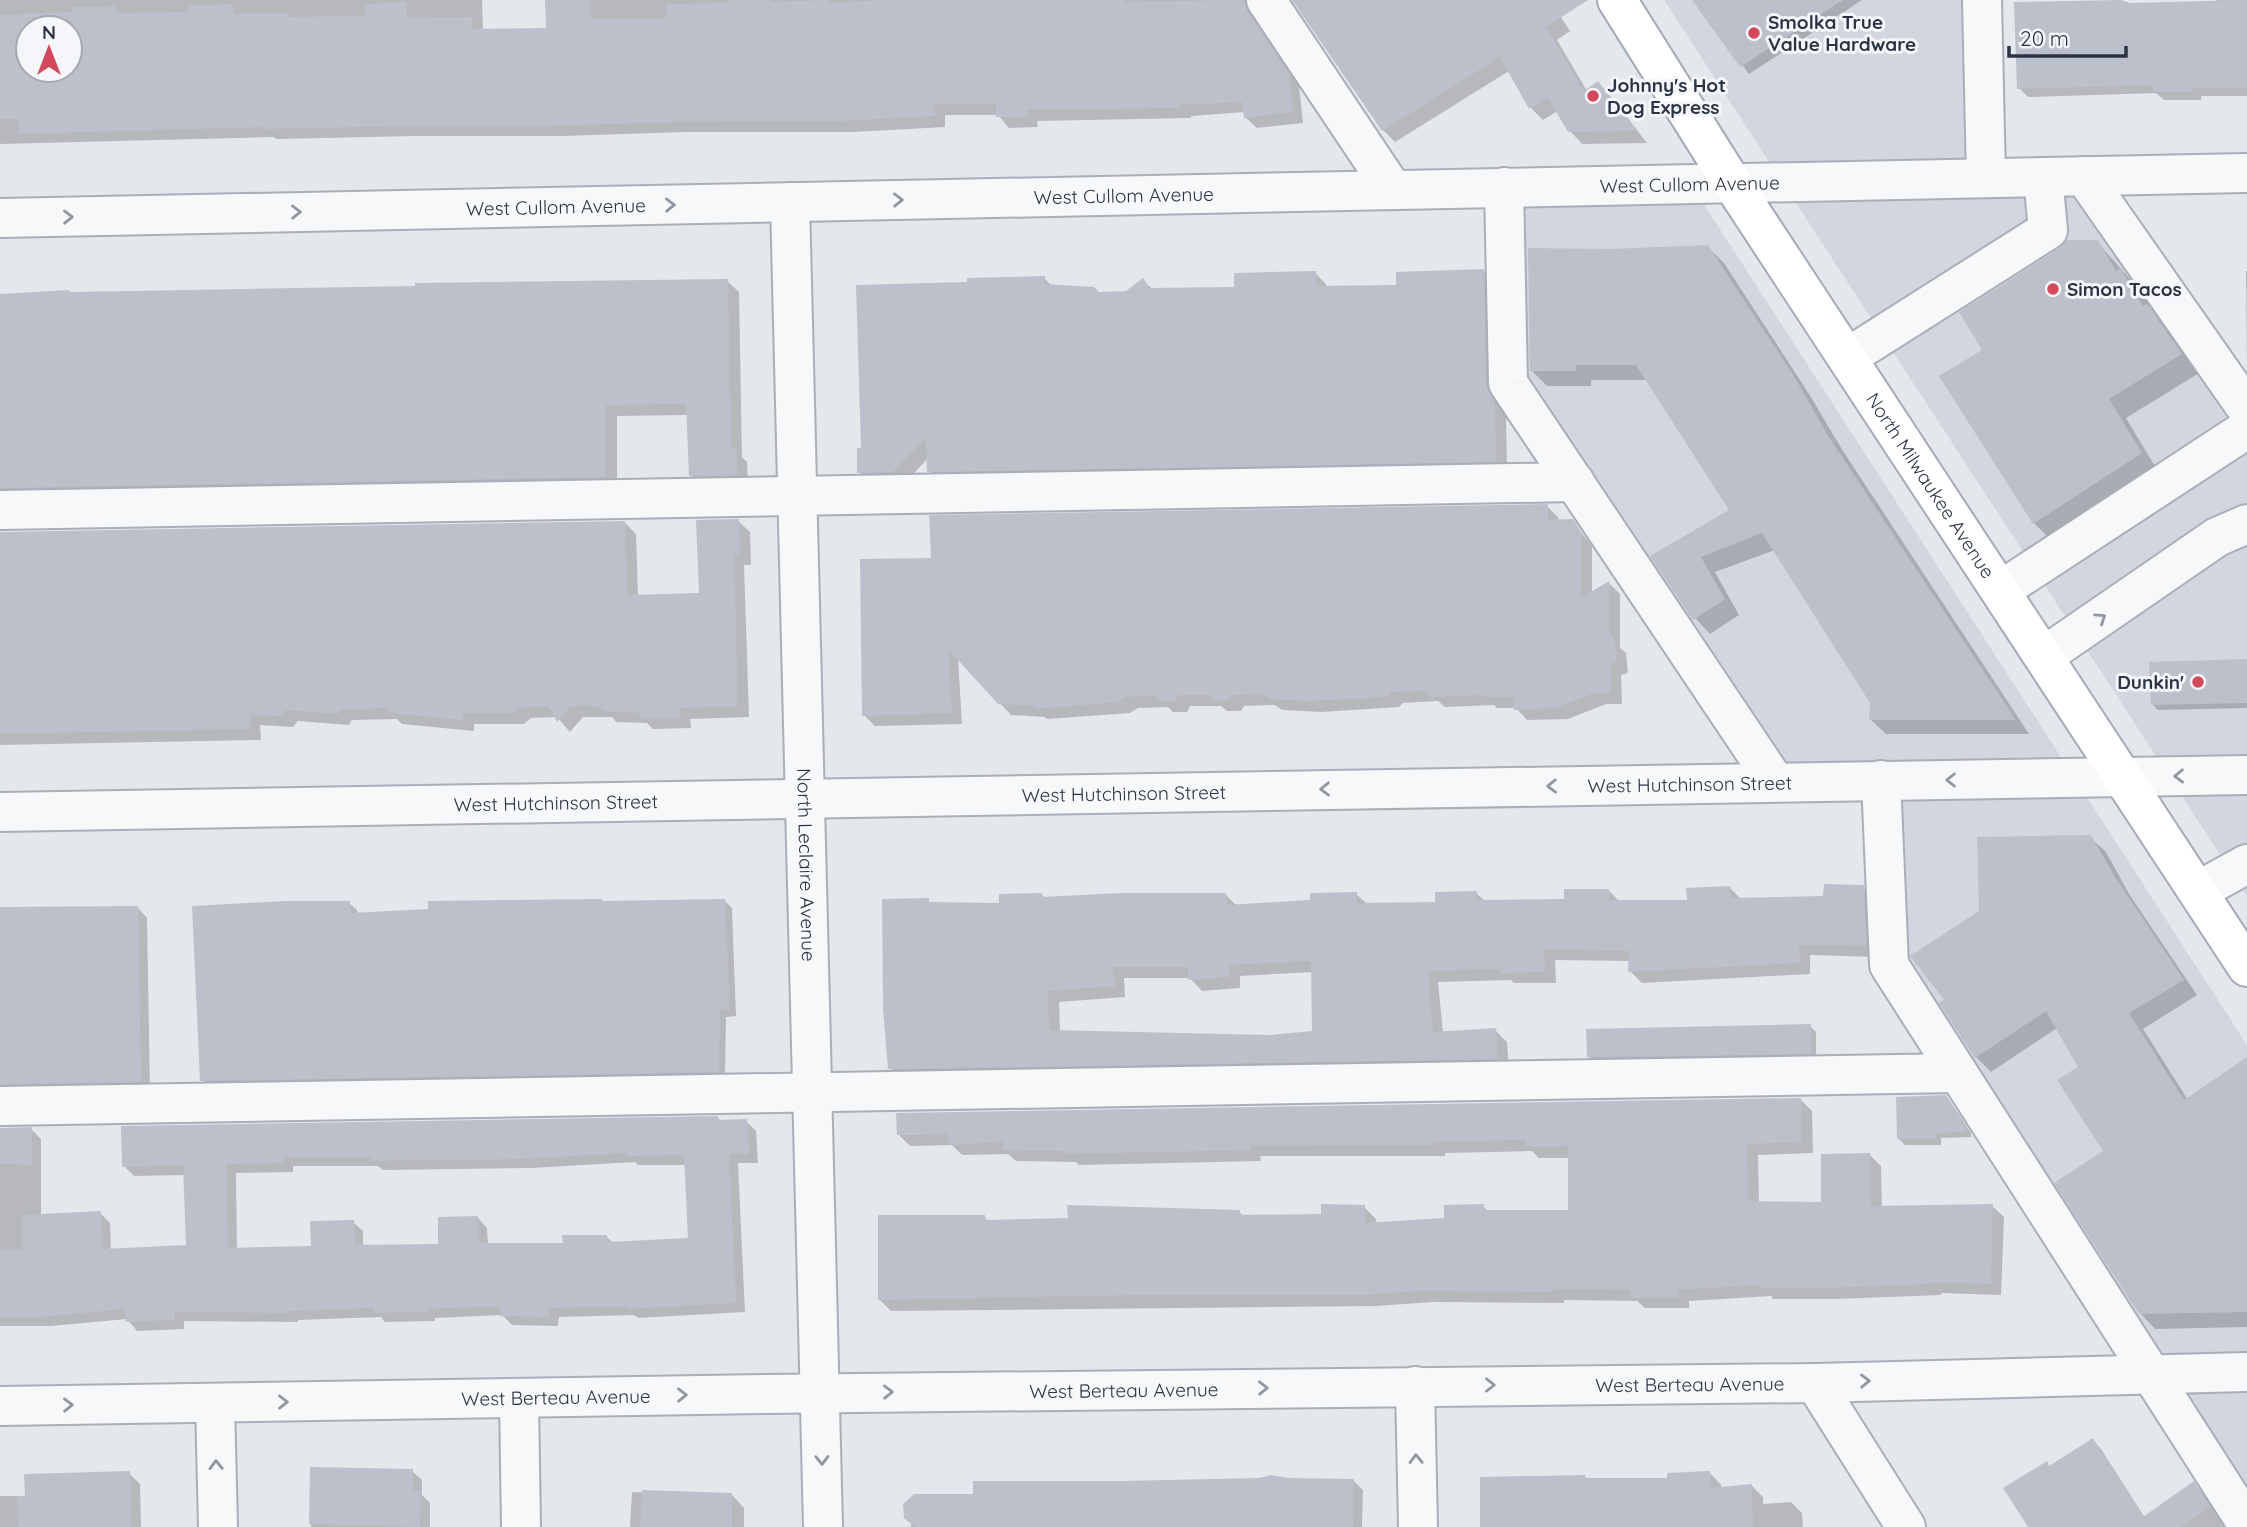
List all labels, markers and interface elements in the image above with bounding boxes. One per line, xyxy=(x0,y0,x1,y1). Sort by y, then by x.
place label: Smolka True Value Hardware xyxy=(1768,10,1916,56)
north arrow xyxy=(14,14,84,84)
scale bar xyxy=(2009,14,2126,58)
text: N xyxy=(42,20,56,44)
marker: Smolka True Value Hardware xyxy=(1746,25,1762,41)
text: 20 m xyxy=(2020,25,2069,51)
place label: Johnny's Hot Dog Express xyxy=(1607,73,1726,119)
marker: Johnny's Hot Dog Express xyxy=(1585,88,1601,104)
street label: West Cullom Avenue xyxy=(1599,170,1780,198)
street label: West Cullom Avenue xyxy=(1033,182,1214,209)
street label: West Cullom Avenue xyxy=(466,193,646,221)
one-way arrow xyxy=(892,193,903,208)
one-way arrow xyxy=(665,197,676,212)
one-way arrow xyxy=(291,204,301,220)
one-way arrow xyxy=(63,209,74,224)
place label: Simon Tacos xyxy=(2067,277,2182,301)
marker: Simon Tacos xyxy=(2045,281,2061,297)
street label: North Milwaukee Avenue xyxy=(1861,388,2000,583)
one-way arrow xyxy=(2093,614,2106,626)
place label: Dunkin' xyxy=(2117,670,2184,694)
marker: Dunkin' xyxy=(2190,674,2206,690)
street label: North Leclaire Avenue xyxy=(792,768,821,962)
one-way arrow xyxy=(2173,768,2184,784)
street label: West Hutchinson Street xyxy=(1587,770,1792,798)
one-way arrow xyxy=(1946,772,1956,788)
one-way arrow xyxy=(1547,778,1557,794)
street label: West Hutchinson Street xyxy=(1021,780,1226,807)
one-way arrow xyxy=(1319,782,1330,797)
street label: West Hutchinson Street xyxy=(453,789,658,817)
street label: West Berteau Avenue xyxy=(1595,1371,1785,1397)
one-way arrow xyxy=(1860,1374,1871,1389)
street label: West Berteau Avenue xyxy=(1029,1377,1219,1403)
one-way arrow xyxy=(1486,1377,1496,1393)
one-way arrow xyxy=(1258,1380,1269,1395)
street label: West Berteau Avenue xyxy=(461,1384,651,1411)
one-way arrow xyxy=(884,1384,894,1400)
one-way arrow xyxy=(677,1387,687,1403)
one-way arrow xyxy=(277,1394,288,1409)
one-way arrow xyxy=(63,1397,74,1413)
one-way arrow xyxy=(1408,1453,1424,1464)
one-way arrow xyxy=(814,1455,829,1466)
one-way arrow xyxy=(209,1459,224,1470)

